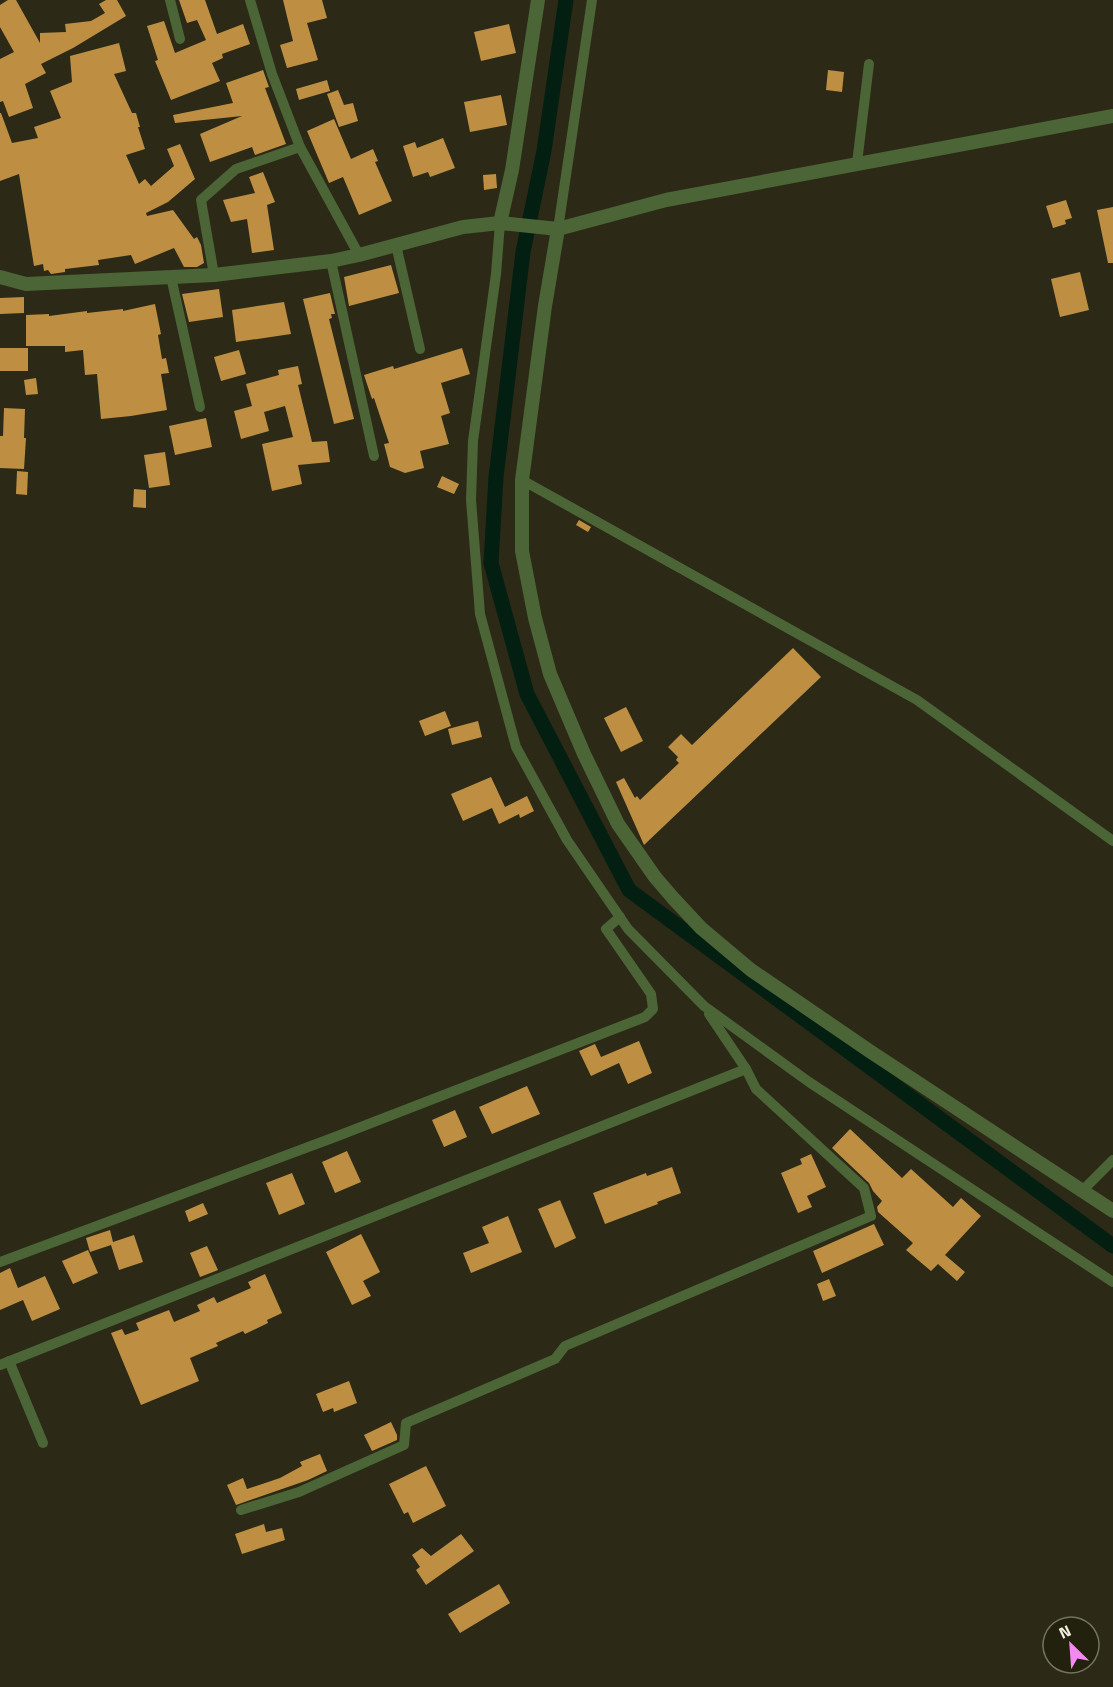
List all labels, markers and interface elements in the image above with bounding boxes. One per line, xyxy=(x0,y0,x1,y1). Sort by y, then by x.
north arrow xyxy=(1041,1615,1101,1675)
text: N xyxy=(1055,1618,1075,1645)

